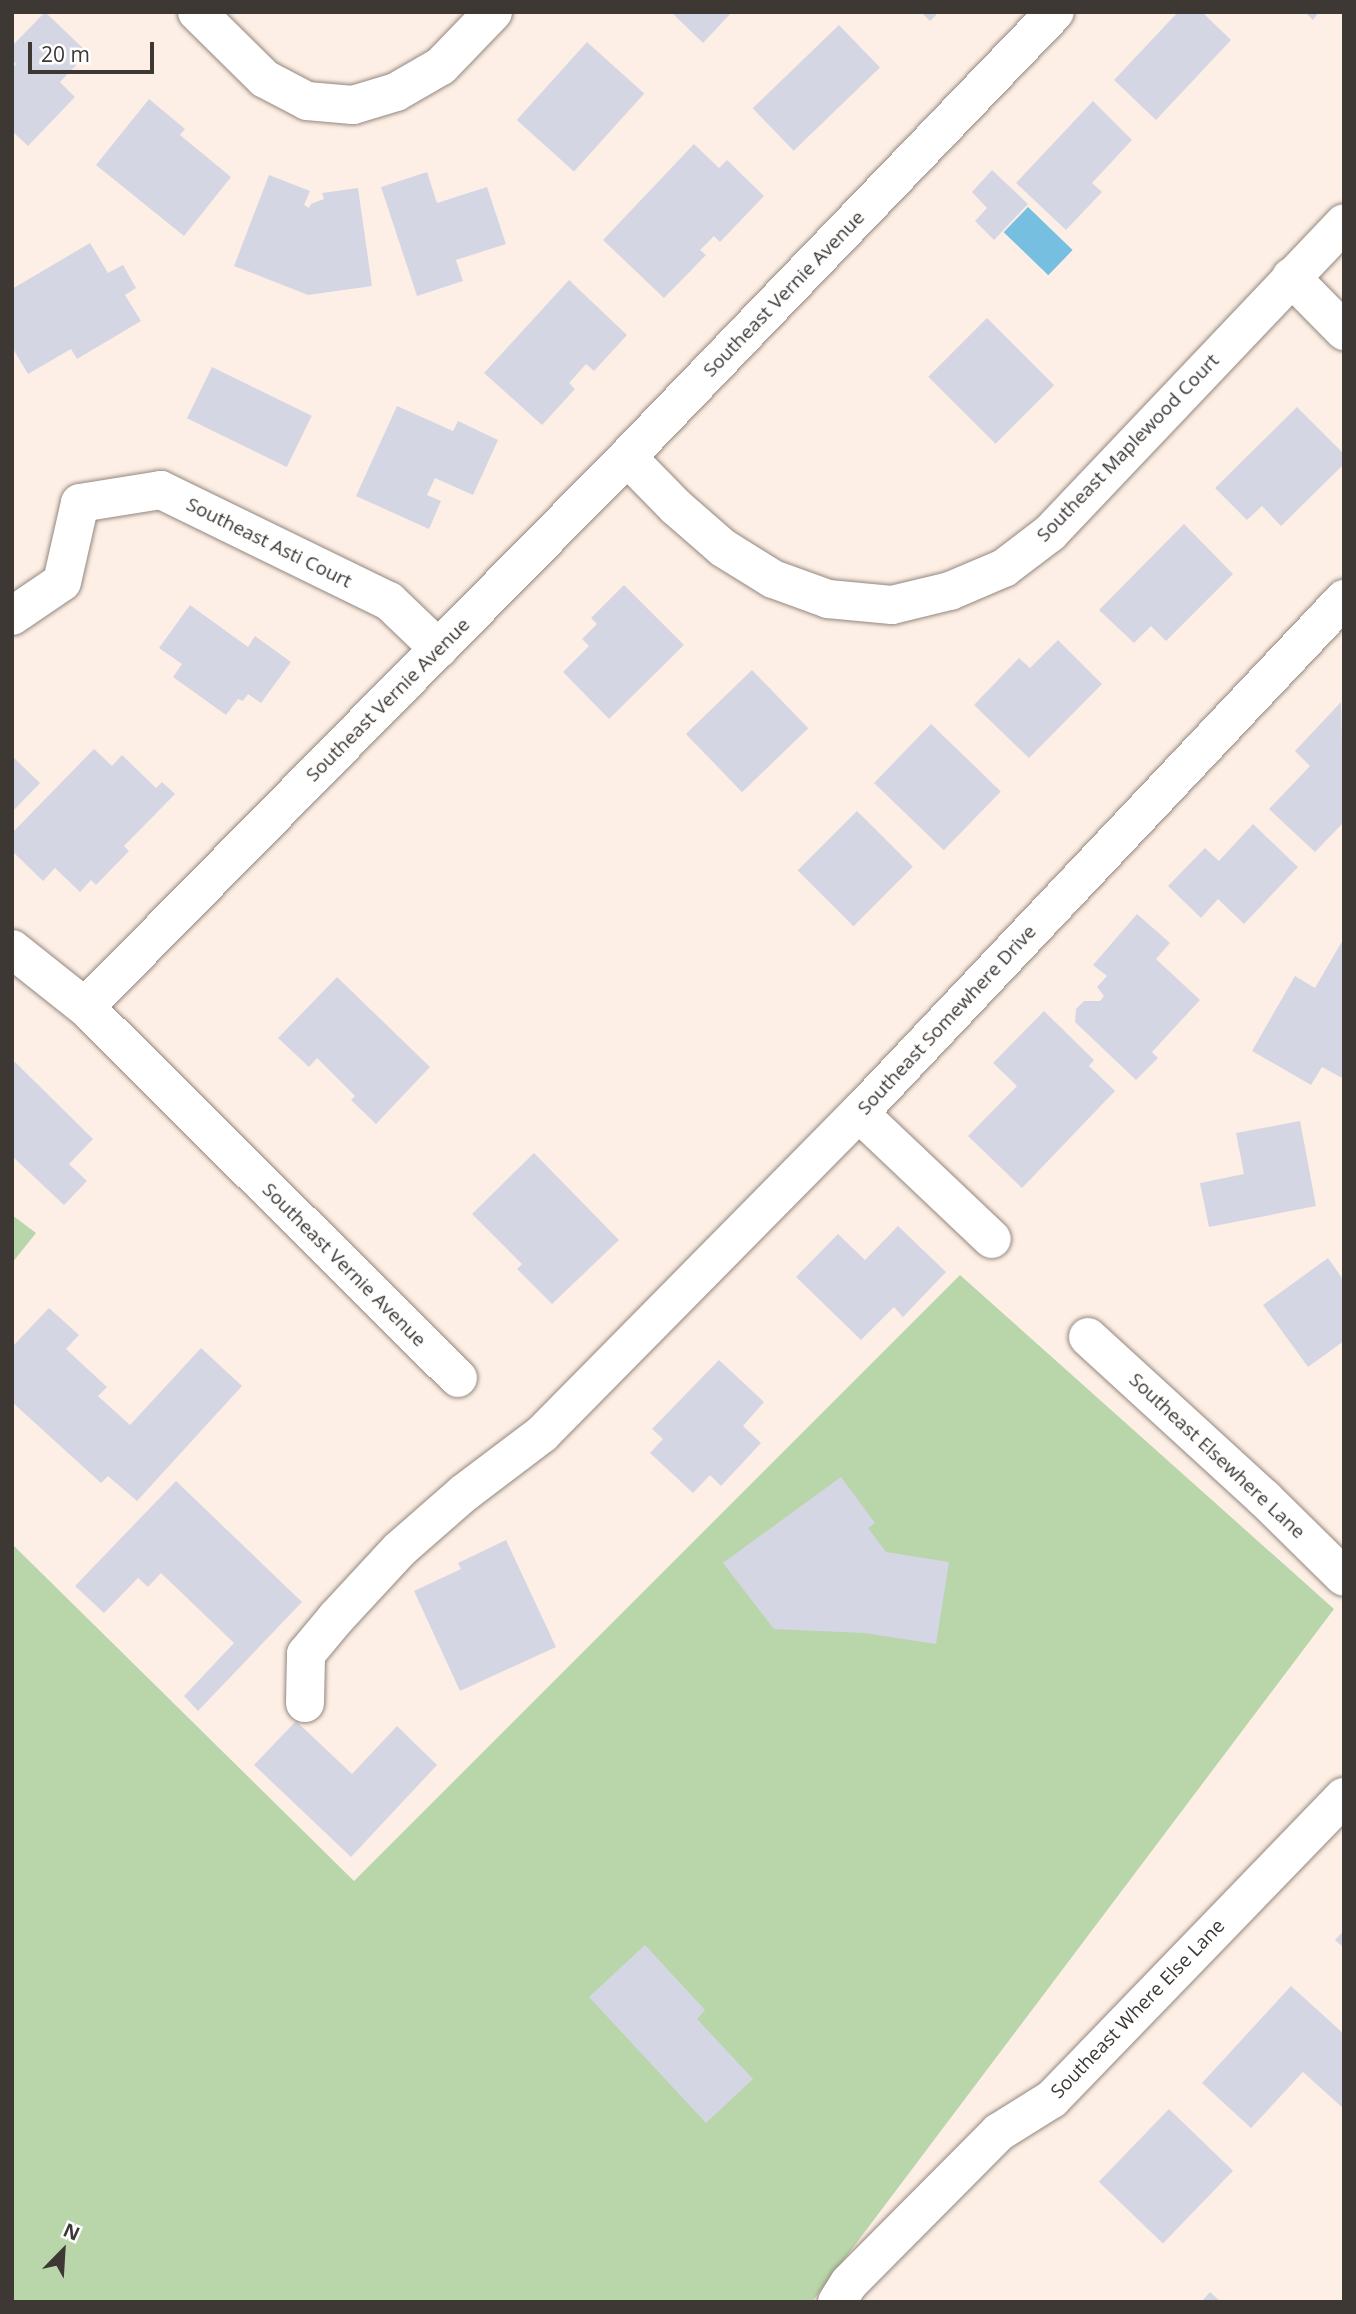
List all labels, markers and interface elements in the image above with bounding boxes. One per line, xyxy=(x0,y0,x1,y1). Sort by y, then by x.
scale bar xyxy=(32,28,158,72)
text: 20 m xyxy=(41,40,90,68)
street label: Southeast Vernie Avenue xyxy=(699,206,869,382)
street label: Southeast Maplewood Court xyxy=(1032,349,1224,547)
street label: Southeast Asti Court xyxy=(183,493,355,593)
street label: Southeast Vernie Avenue xyxy=(301,613,475,787)
street label: Southeast Somewhere Drive xyxy=(853,920,1041,1120)
street label: Southeast Vernie Avenue xyxy=(257,1178,431,1352)
street label: Southeast Elsewhere Lane xyxy=(1124,1368,1310,1544)
street label: Southeast Where Else Lane xyxy=(1046,1915,1230,2103)
north arrow xyxy=(28,2216,98,2286)
text: N xyxy=(59,2217,84,2247)

